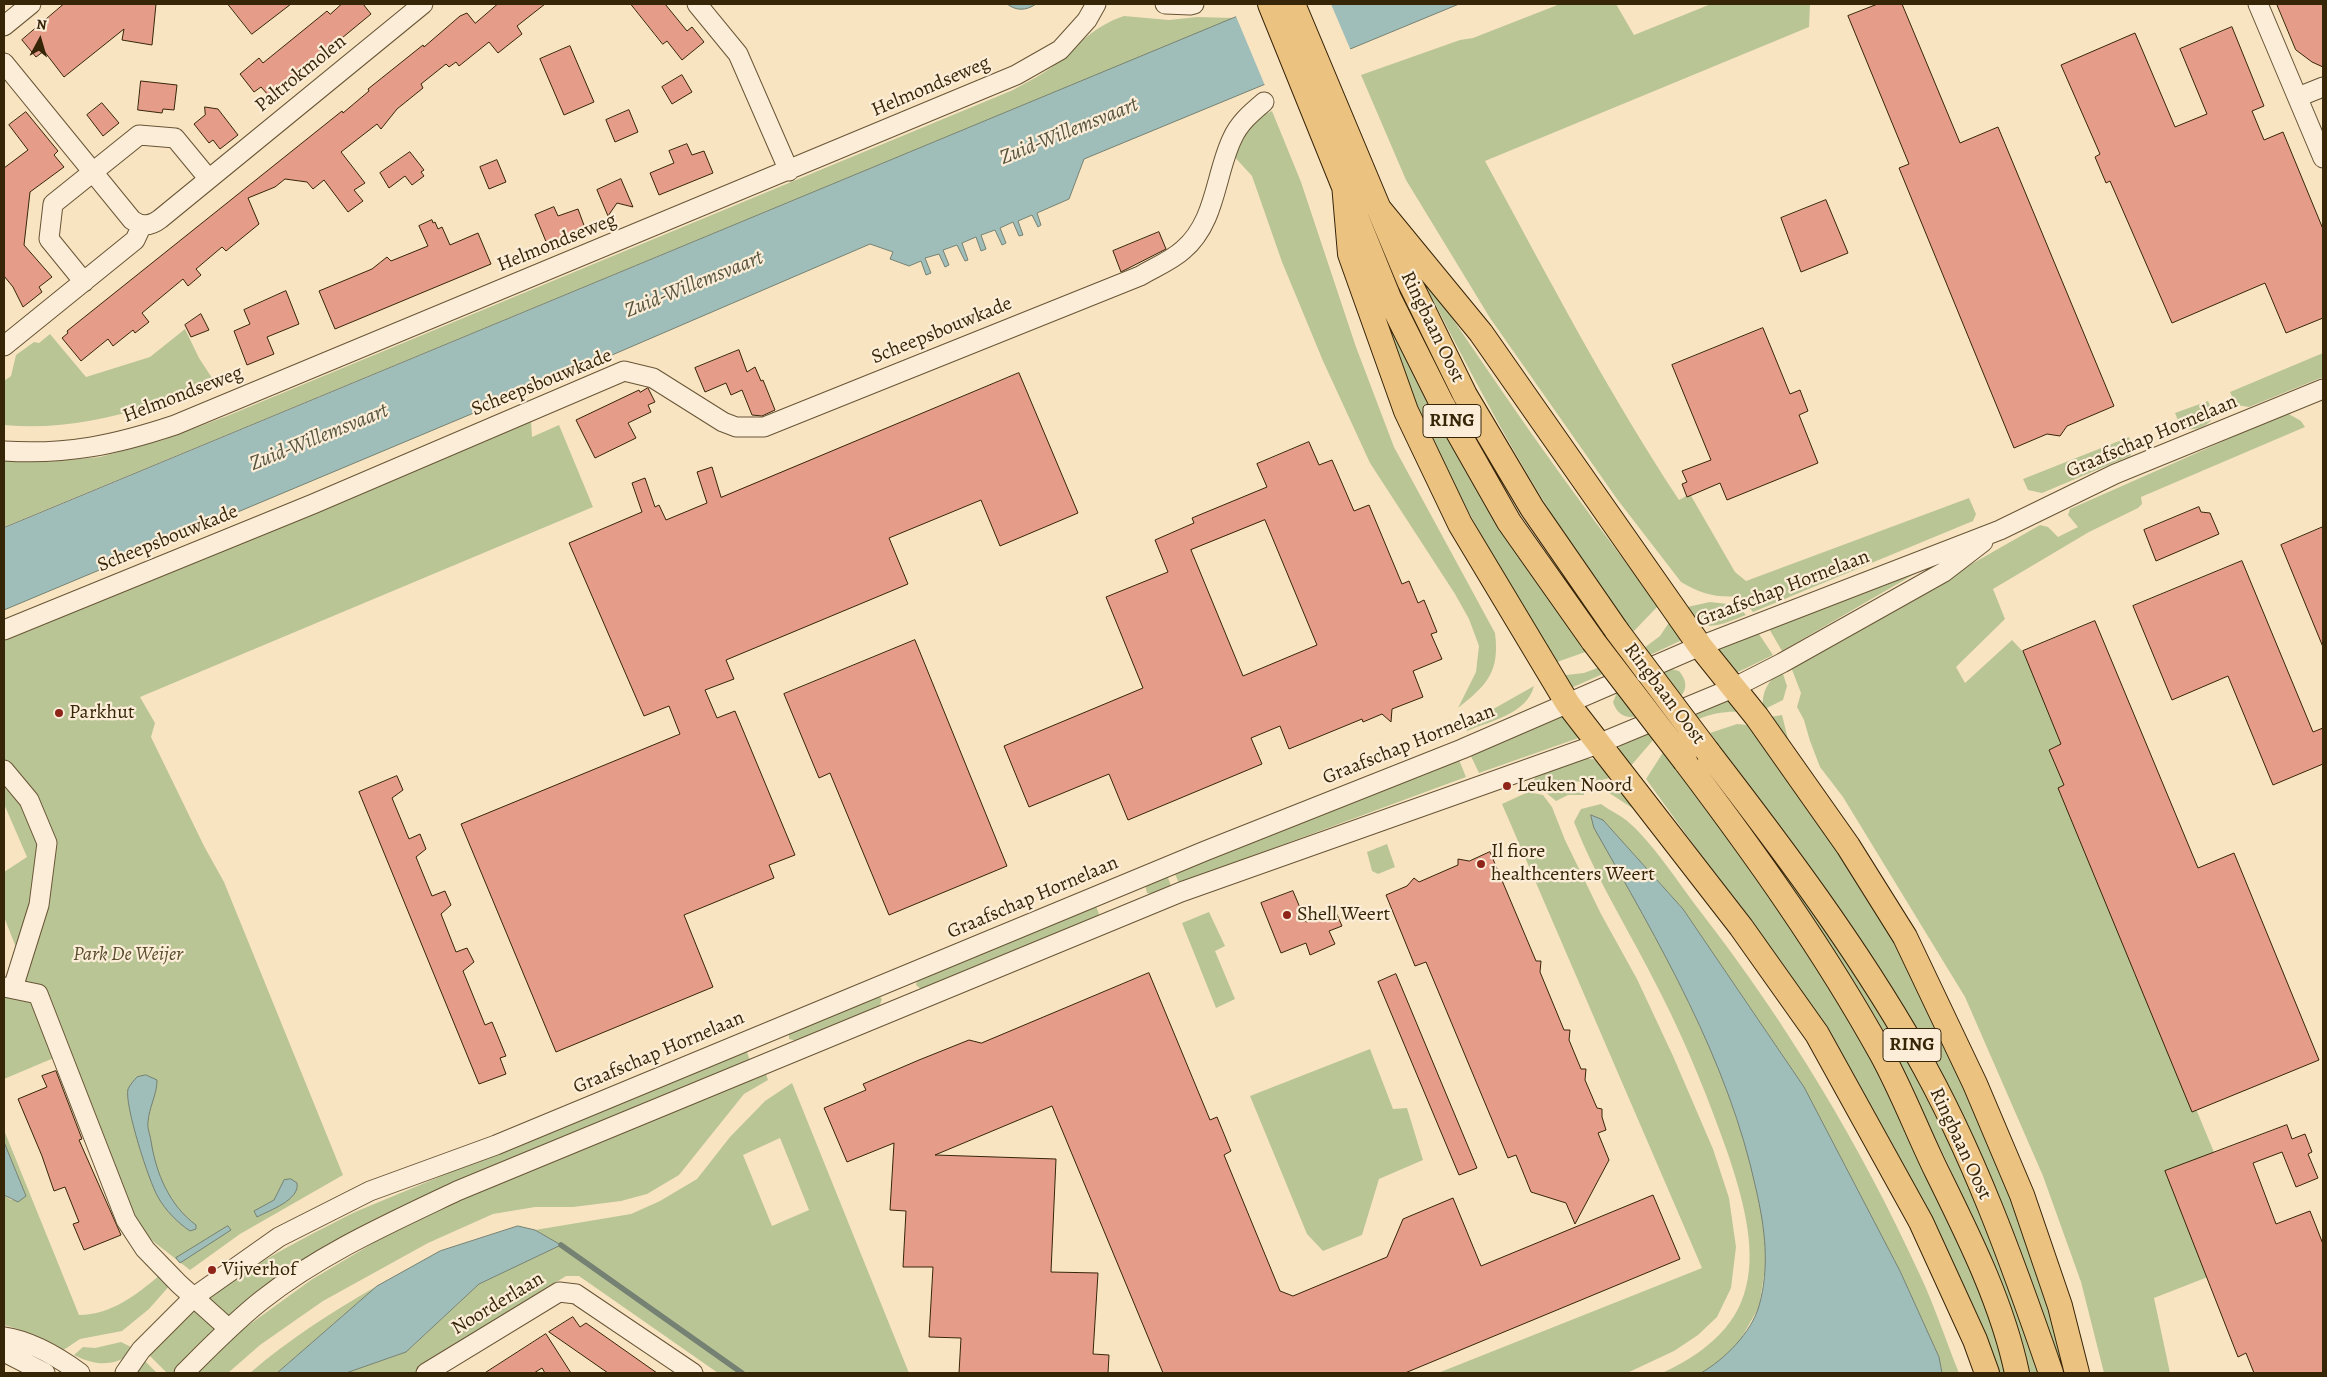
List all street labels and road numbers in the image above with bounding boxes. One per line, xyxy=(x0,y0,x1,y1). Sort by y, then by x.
street label: Paltrokmolen xyxy=(251,30,351,118)
street label: Helmondseweg xyxy=(868,51,994,123)
street label: Helmondseweg xyxy=(494,208,620,278)
street label: Ringbaan Oost xyxy=(1395,267,1469,387)
street label: Scheepsbouwkade xyxy=(868,292,1016,370)
street label: Scheepsbouwkade xyxy=(468,344,616,422)
street label: Helmondseweg xyxy=(120,361,246,429)
street label: Graafschap Hornelaan xyxy=(2063,390,2241,484)
road number: RING xyxy=(1423,404,1481,438)
street label: Scheepsbouwkade xyxy=(94,500,242,578)
street label: Graafschap Hornelaan xyxy=(1693,545,1873,633)
street label: Ringbaan Oost xyxy=(1618,639,1710,749)
street label: Graafschap Hornelaan xyxy=(1319,700,1499,790)
street label: Graafschap Hornelaan xyxy=(944,851,1122,945)
street label: Graafschap Hornelaan xyxy=(570,1006,748,1100)
road number: RING xyxy=(1883,1028,1941,1062)
street label: Ringbaan Oost xyxy=(1924,1084,1996,1204)
street label: Noorderlaan xyxy=(448,1267,548,1341)

